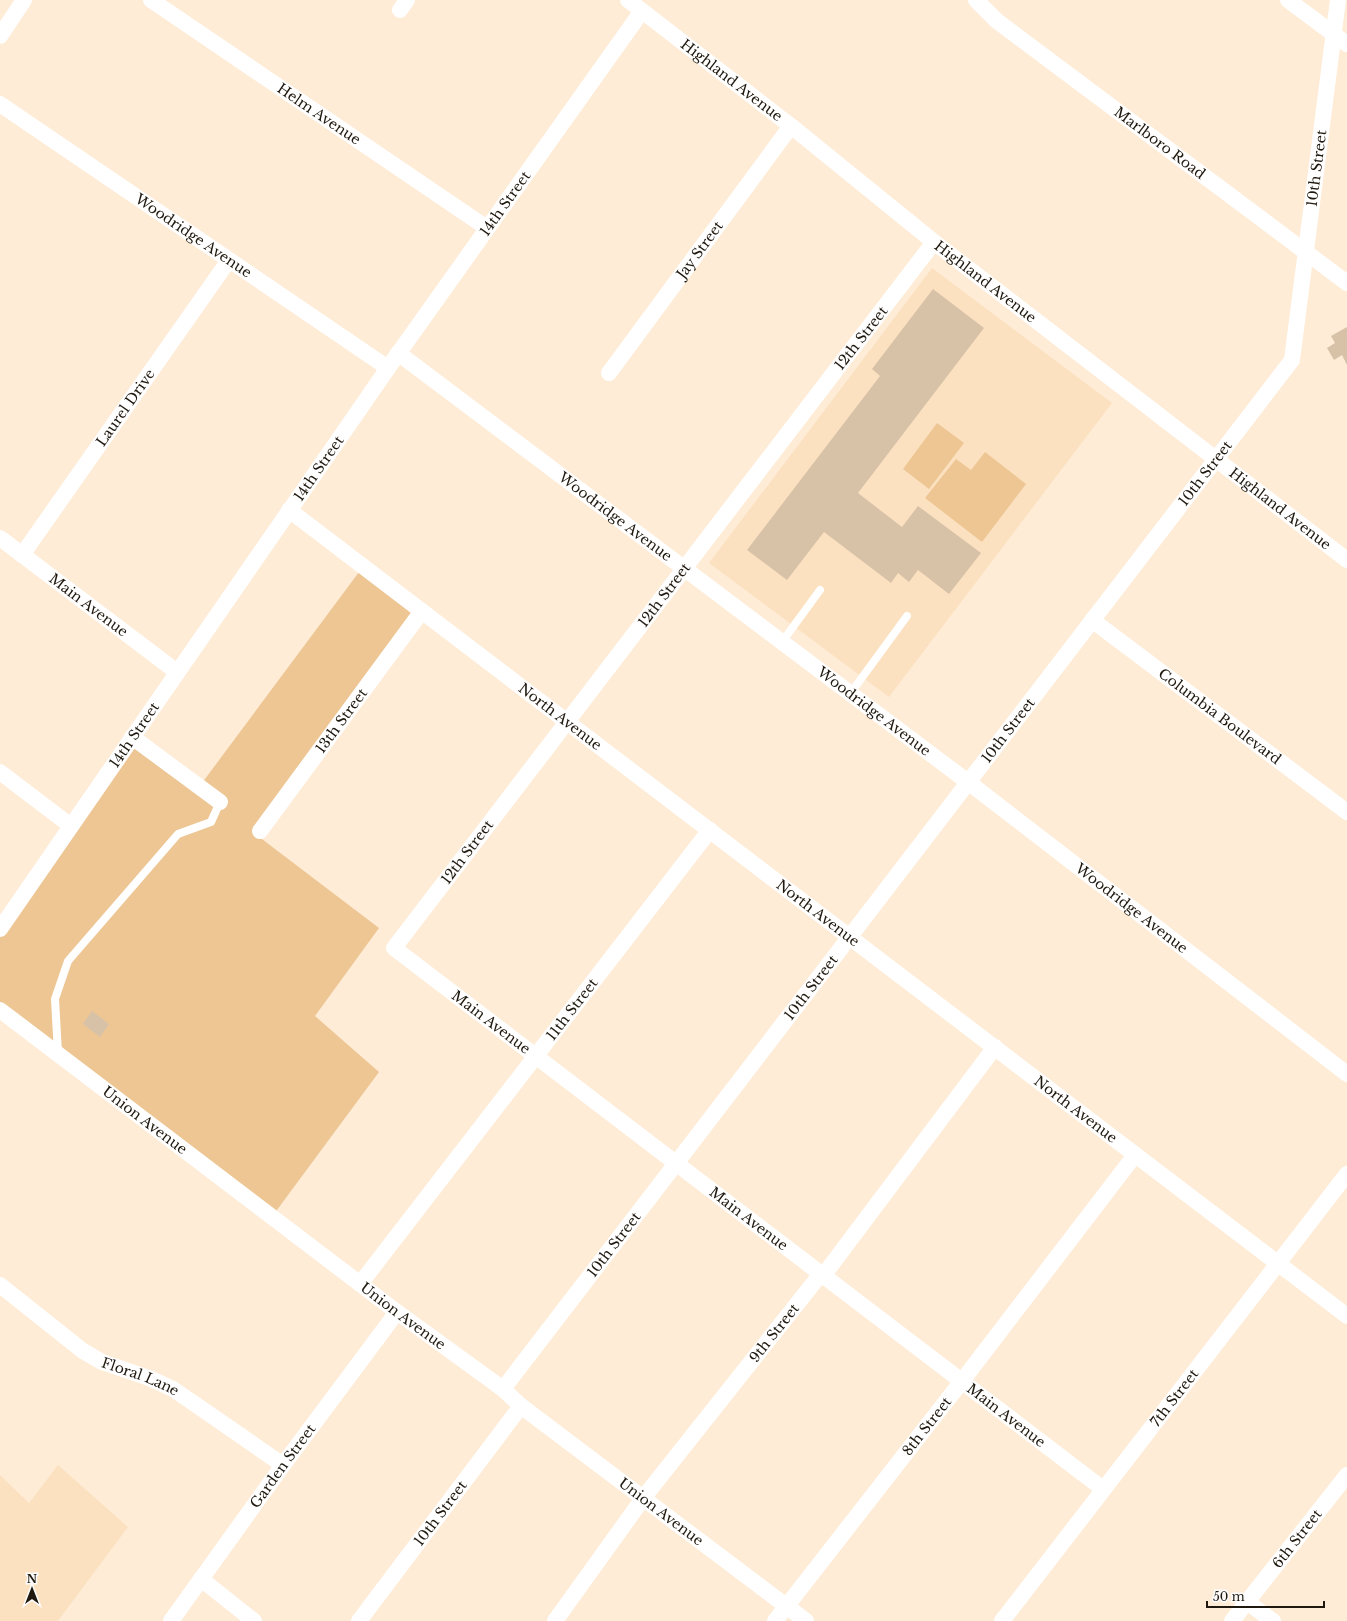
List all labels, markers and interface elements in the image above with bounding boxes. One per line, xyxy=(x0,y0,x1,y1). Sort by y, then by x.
street label: Highland Avenue xyxy=(677,35,786,125)
street label: Helm Avenue xyxy=(274,79,364,149)
street label: Marlboro Road xyxy=(1110,103,1209,183)
street label: 10th Street xyxy=(1303,128,1330,208)
street label: 14th Street xyxy=(476,167,535,240)
street label: Woodridge Avenue xyxy=(131,189,255,282)
street label: Jay Street xyxy=(671,217,727,284)
street label: Highland Avenue xyxy=(931,237,1040,327)
street label: 12th Street xyxy=(831,302,892,373)
street label: Laurel Drive xyxy=(92,365,159,450)
street label: 14th Street xyxy=(290,432,348,505)
street label: 10th Street xyxy=(1175,436,1236,509)
street label: Highland Avenue xyxy=(1226,464,1335,553)
street label: Woodridge Avenue xyxy=(554,468,676,565)
street label: 12th Street xyxy=(634,559,694,631)
street label: Main Avenue xyxy=(45,569,132,641)
street label: Woodridge Avenue xyxy=(813,662,934,760)
street label: Columbia Boulevard xyxy=(1155,664,1285,769)
street label: North Avenue xyxy=(515,679,605,754)
street label: 13th Street xyxy=(311,684,371,757)
street label: 10th Street xyxy=(977,694,1039,767)
street label: 14th Street xyxy=(105,698,164,771)
street label: 12th Street xyxy=(437,816,497,888)
street label: Woodridge Avenue xyxy=(1071,858,1192,957)
street label: North Avenue xyxy=(773,876,863,950)
street label: 10th Street xyxy=(780,951,842,1024)
street label: 11th Street xyxy=(542,974,602,1044)
street label: Main Avenue xyxy=(448,986,534,1058)
street label: North Avenue xyxy=(1031,1072,1121,1147)
street label: Union Avenue xyxy=(99,1082,191,1158)
street label: Main Avenue xyxy=(706,1183,792,1254)
street label: 10th Street xyxy=(583,1208,645,1281)
street label: Union Avenue xyxy=(357,1278,449,1353)
street label: 9th Street xyxy=(745,1299,803,1366)
street label: Floral Lane xyxy=(99,1354,183,1400)
street label: 7th Street xyxy=(1146,1365,1203,1430)
street label: Main Avenue xyxy=(963,1379,1049,1451)
street label: 8th Street xyxy=(898,1393,956,1459)
street label: Garden Street xyxy=(246,1420,320,1512)
street label: Union Avenue xyxy=(615,1474,707,1549)
street label: 10th Street xyxy=(410,1476,471,1549)
street label: 6th Street xyxy=(1268,1505,1326,1572)
north arrow xyxy=(12,1569,52,1609)
text: N xyxy=(27,1572,38,1586)
scale bar xyxy=(1207,1583,1324,1609)
text: 50 m xyxy=(1213,1589,1245,1604)

